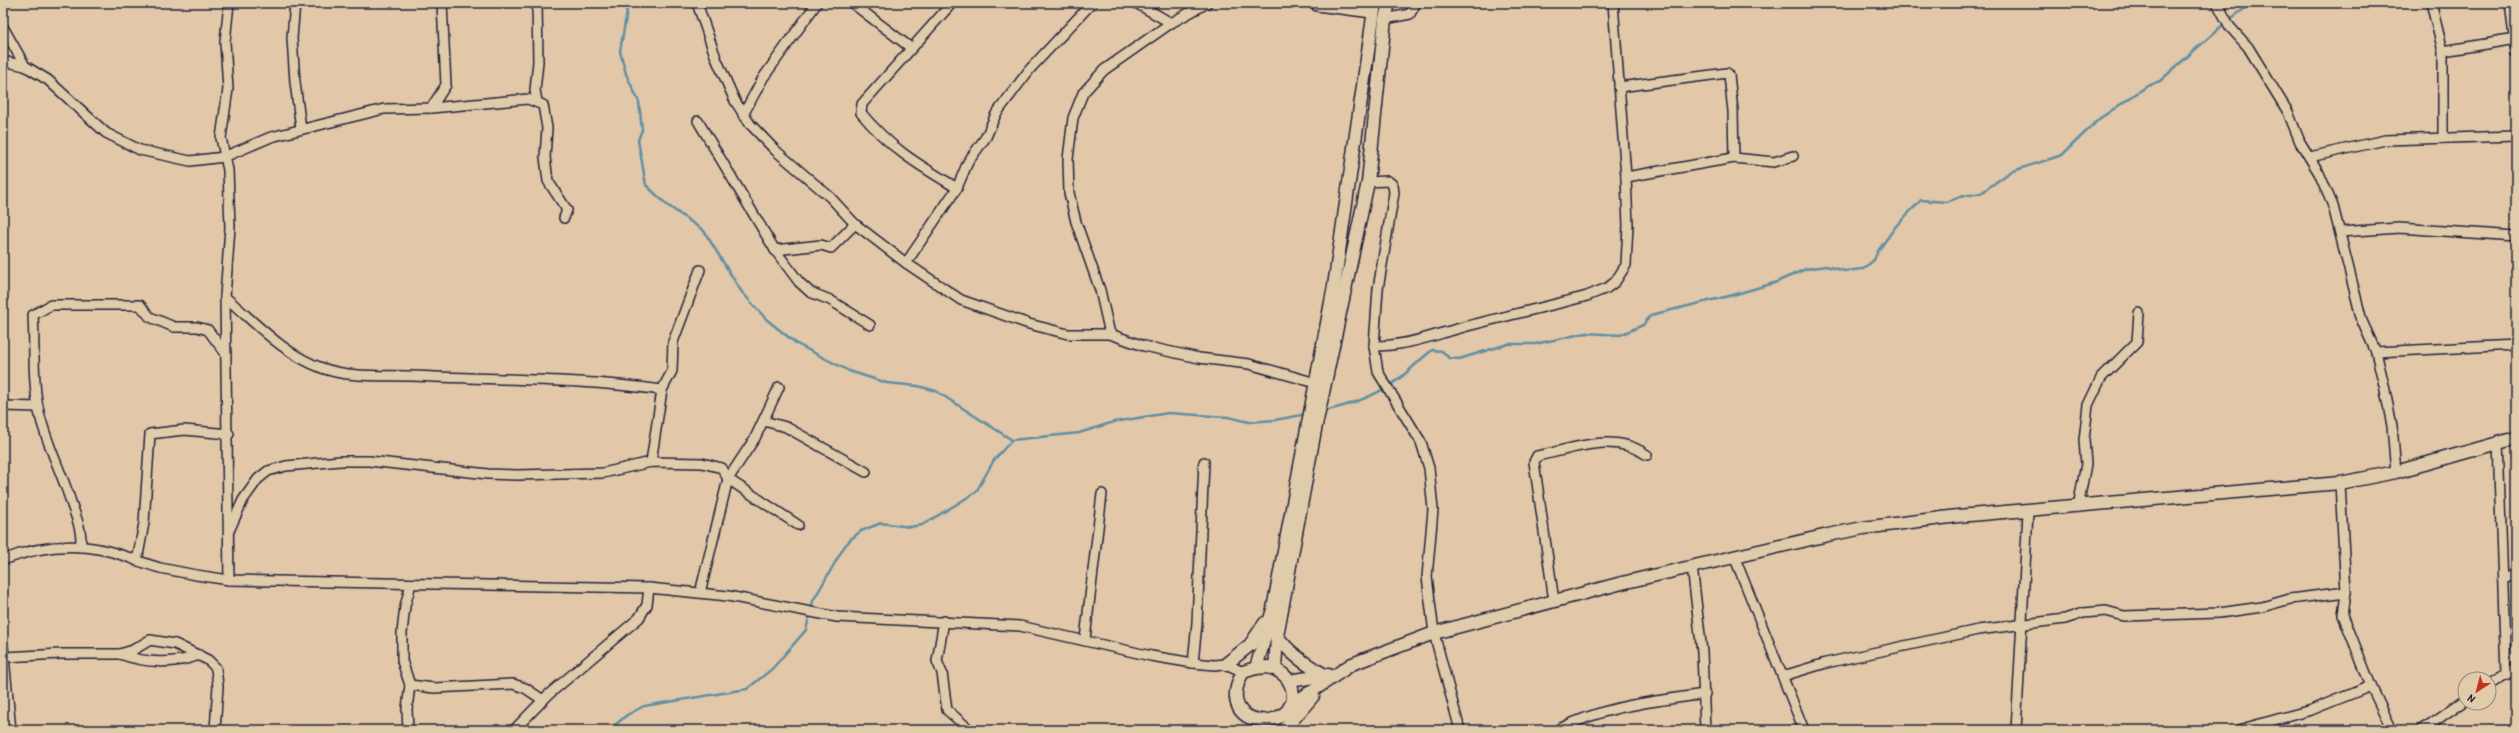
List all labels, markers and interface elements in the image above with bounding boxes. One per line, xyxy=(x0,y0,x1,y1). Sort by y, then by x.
north arrow xyxy=(2457,671,2497,711)
text: N xyxy=(2465,692,2478,706)

